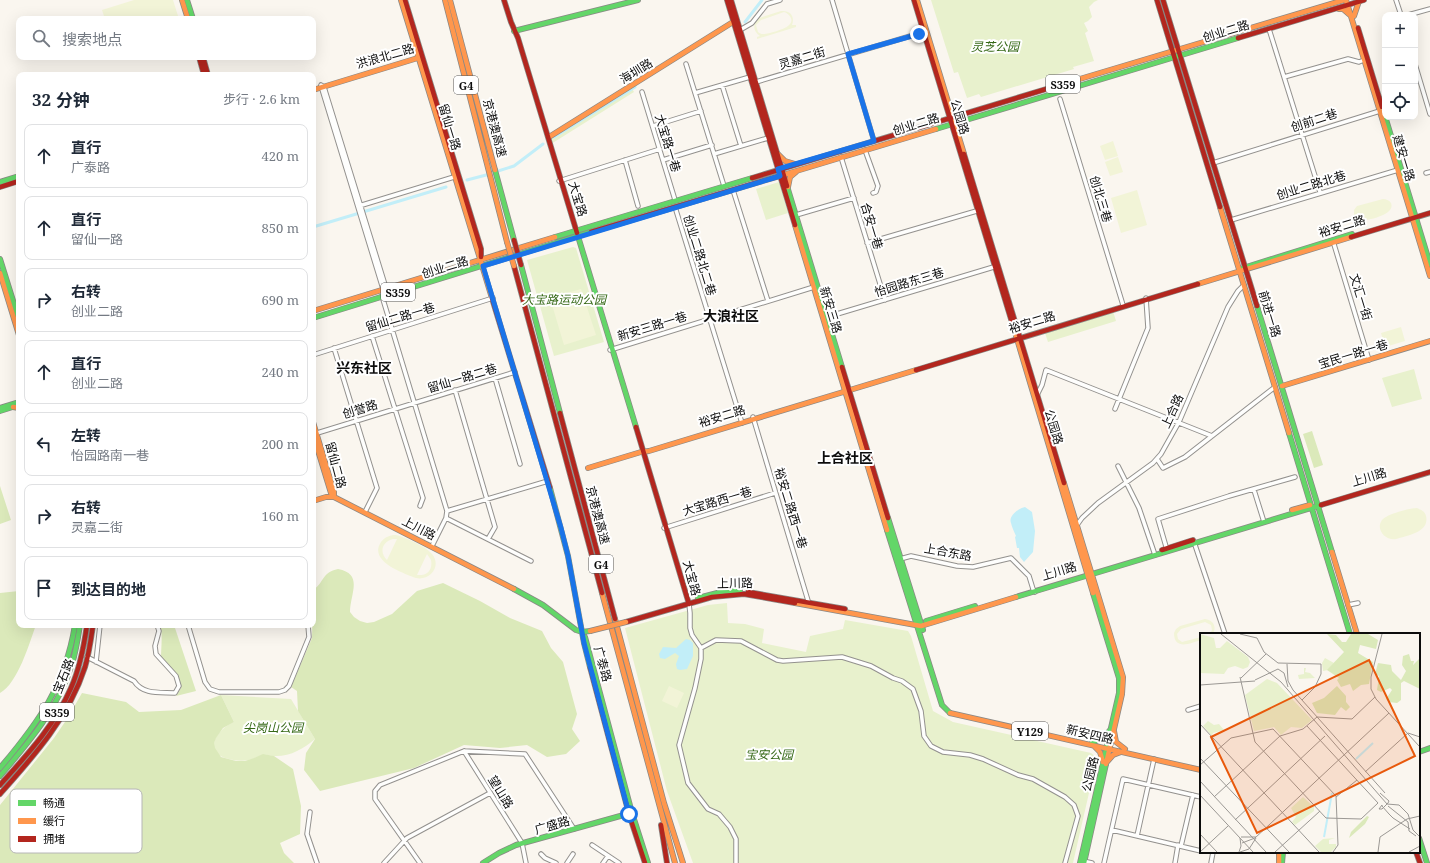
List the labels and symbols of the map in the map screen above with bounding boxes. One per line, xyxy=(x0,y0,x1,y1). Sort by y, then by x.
street label: 创业二路 xyxy=(1201,16,1251,46)
route end xyxy=(910,25,928,43)
park label: 灵芝公园 xyxy=(971,38,1021,55)
street label: 洪浪北二路 xyxy=(354,40,416,72)
street label: 灵嘉二街 xyxy=(777,43,827,73)
street label: 海圳路 xyxy=(616,54,656,88)
road number: S359 xyxy=(1046,75,1080,93)
road number: G4 xyxy=(454,76,478,94)
street label: 京港澳高速 xyxy=(479,97,511,159)
street label: 公园路 xyxy=(947,97,973,137)
street label: 留仙一路 xyxy=(435,102,465,152)
street label: 创前二巷 xyxy=(1289,104,1339,136)
street label: 创业二路 xyxy=(891,109,941,139)
street label: 大宝路一巷 xyxy=(651,112,685,174)
street label: 建安一路 xyxy=(1389,133,1419,183)
street label: 创业二路北巷 xyxy=(1274,166,1348,204)
street label: 创北三巷 xyxy=(1086,174,1116,224)
street label: 大宝路 xyxy=(565,179,591,219)
street label: 合安一巷 xyxy=(857,201,887,251)
street label: 裕安二路 xyxy=(1317,211,1367,241)
street label: 创业二路北二巷 xyxy=(680,212,720,298)
street label: 创业二路 xyxy=(420,252,470,282)
street label: 怡园路东三巷 xyxy=(872,263,946,301)
street label: 文汇一街 xyxy=(1346,272,1376,322)
road number: S359 xyxy=(381,283,415,301)
street label: 新安三路 xyxy=(816,285,846,335)
street label: 前进一路 xyxy=(1255,289,1285,339)
park label: 大宝路运动公园 xyxy=(522,291,608,308)
street label: 留仙二路一巷 xyxy=(363,298,437,336)
district label: 大浪社区 xyxy=(703,306,759,325)
street label: 新安三路一巷 xyxy=(615,307,689,345)
street label: 裕安二路 xyxy=(1007,307,1057,337)
street label: 宝民一路一巷 xyxy=(1316,335,1390,373)
district label: 兴东社区 xyxy=(336,358,392,377)
street label: 留仙一路二巷 xyxy=(425,359,499,397)
street label: 上合路 xyxy=(1157,391,1187,431)
street label: 创誉路 xyxy=(340,396,380,422)
street label: 裕安二路 xyxy=(697,401,747,431)
street label: 公园路 xyxy=(1041,407,1067,447)
street label: 留仙二路 xyxy=(322,440,350,490)
district label: 上合社区 xyxy=(817,448,873,467)
street label: 上川路 xyxy=(1349,464,1389,490)
street label: 裕安二路西一巷 xyxy=(771,465,811,551)
street label: 大宝路西一巷 xyxy=(680,482,754,520)
street label: 京港澳高速 xyxy=(582,484,614,546)
street label: 上川路 xyxy=(399,512,439,544)
street label: 上合东路 xyxy=(923,539,973,565)
road number: G4 xyxy=(589,555,613,573)
street label: 大宝路 xyxy=(679,558,705,598)
street label: 上川路 xyxy=(1039,558,1079,584)
street label: 上川路 xyxy=(717,574,753,592)
inset map xyxy=(1200,633,1420,853)
street label: 广泰路 xyxy=(590,644,616,684)
street label: 宝石路 xyxy=(48,656,78,696)
road number: S359 xyxy=(40,703,74,721)
park label: 尖岗山公园 xyxy=(243,719,305,736)
street label: 新安四路 xyxy=(1065,720,1115,748)
road number: Y129 xyxy=(1012,722,1048,740)
park label: 宝安公园 xyxy=(745,746,795,763)
street label: 公园路 xyxy=(1078,755,1102,793)
street label: 望山路 xyxy=(484,772,518,812)
legend xyxy=(10,789,142,853)
text: 畅通 xyxy=(43,795,65,810)
route start xyxy=(620,805,638,823)
street label: 广盛路 xyxy=(532,812,572,838)
text: 缓行 xyxy=(43,813,65,828)
text: 拥堵 xyxy=(43,831,65,846)

